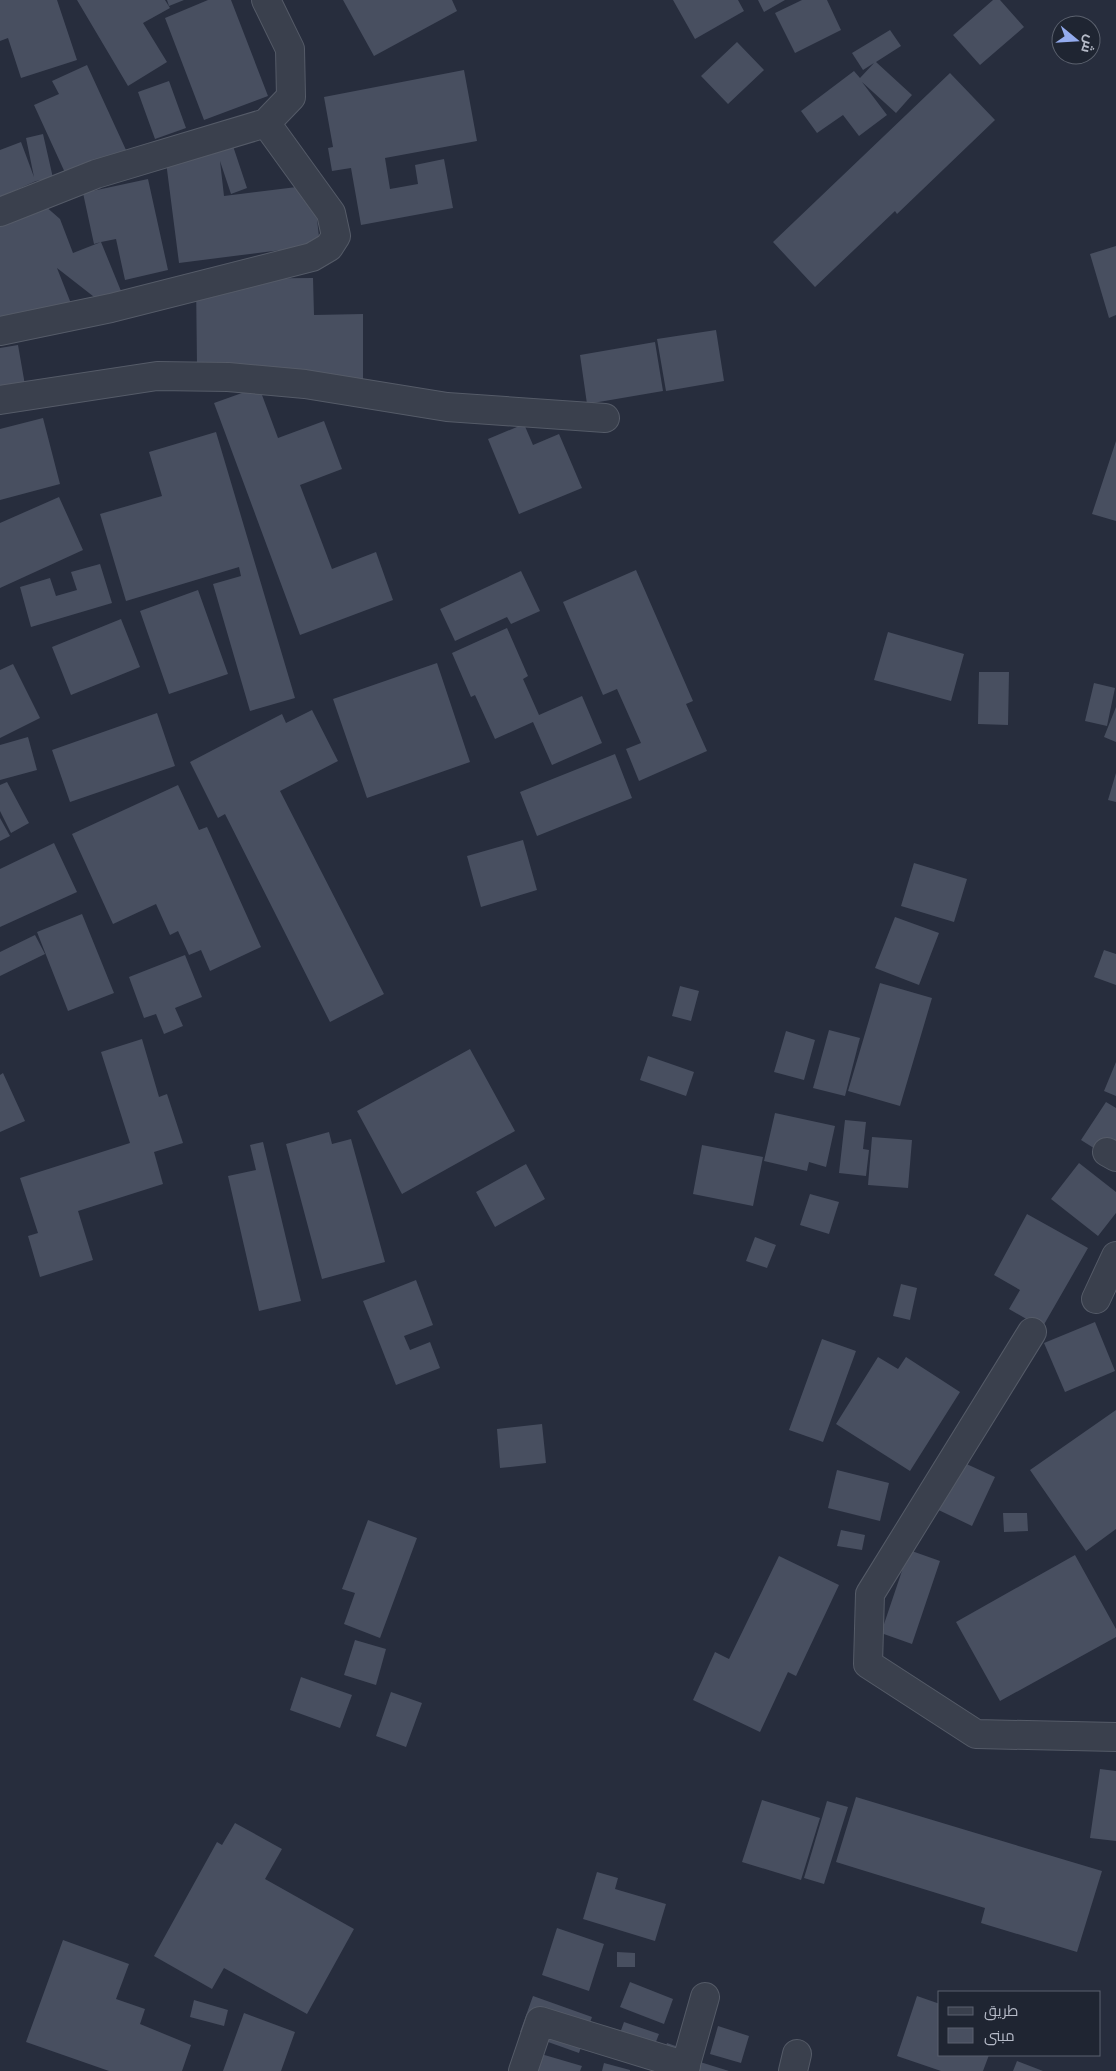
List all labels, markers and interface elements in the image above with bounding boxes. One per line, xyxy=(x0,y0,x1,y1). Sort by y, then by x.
north arrow xyxy=(1051,15,1101,65)
text: ش xyxy=(1077,33,1100,55)
legend xyxy=(938,1991,1101,2056)
text: طريق xyxy=(984,2001,1018,2021)
text: مبنى xyxy=(984,2026,1015,2046)

